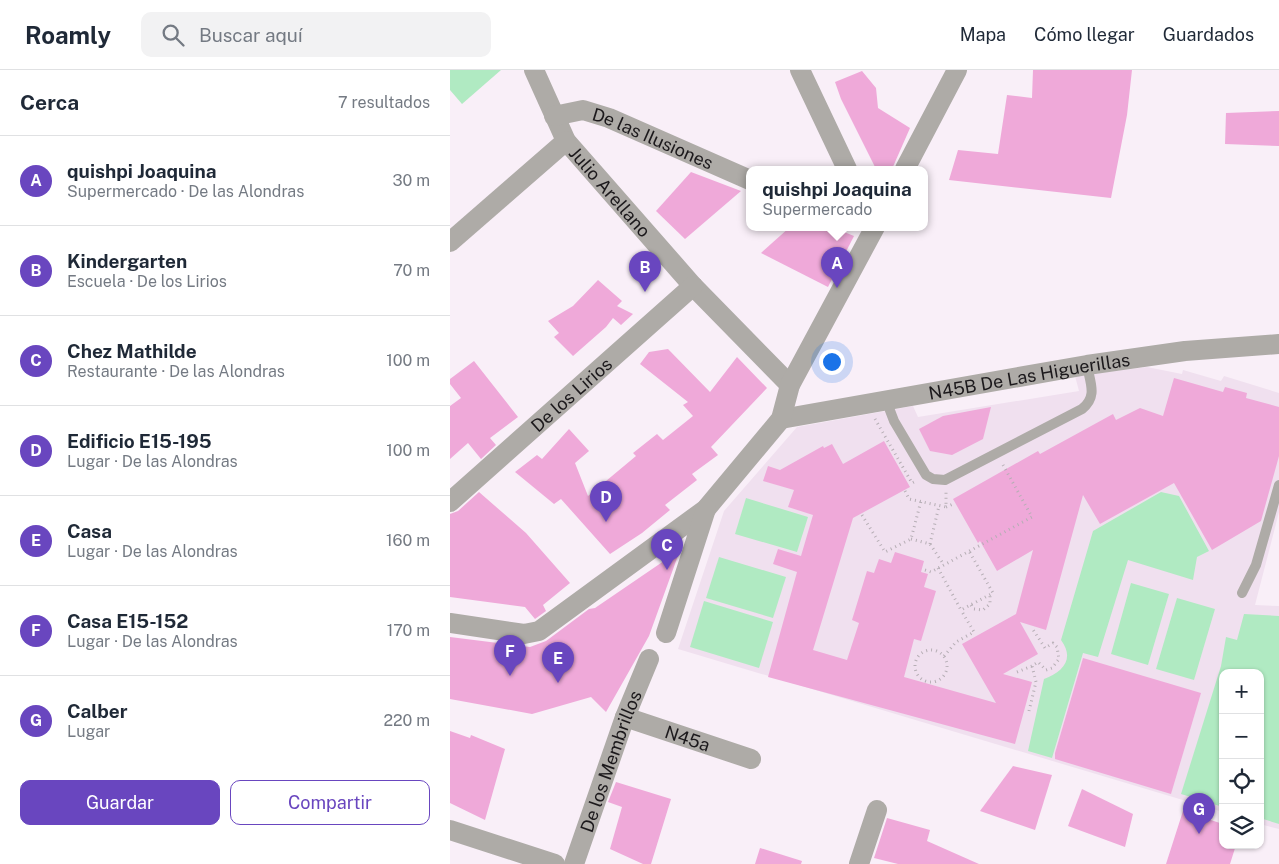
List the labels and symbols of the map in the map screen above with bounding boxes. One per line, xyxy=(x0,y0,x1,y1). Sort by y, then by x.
street label: De las Ilusiones xyxy=(590,103,717,173)
street label: Julio Arellano xyxy=(565,142,655,241)
pin: A xyxy=(821,247,853,288)
pin: B xyxy=(629,251,661,292)
street label: N45B De Las Higuerillas xyxy=(927,348,1131,403)
your location xyxy=(819,349,845,375)
street label: De los Lirios xyxy=(526,353,616,436)
pin: D xyxy=(590,481,622,522)
pin: C xyxy=(651,529,683,570)
pin: F xyxy=(494,635,526,676)
pin: E xyxy=(542,642,574,683)
street label: De los Membrillos xyxy=(575,687,645,835)
street label: N45a xyxy=(662,721,713,755)
pin: G xyxy=(1183,793,1215,834)

